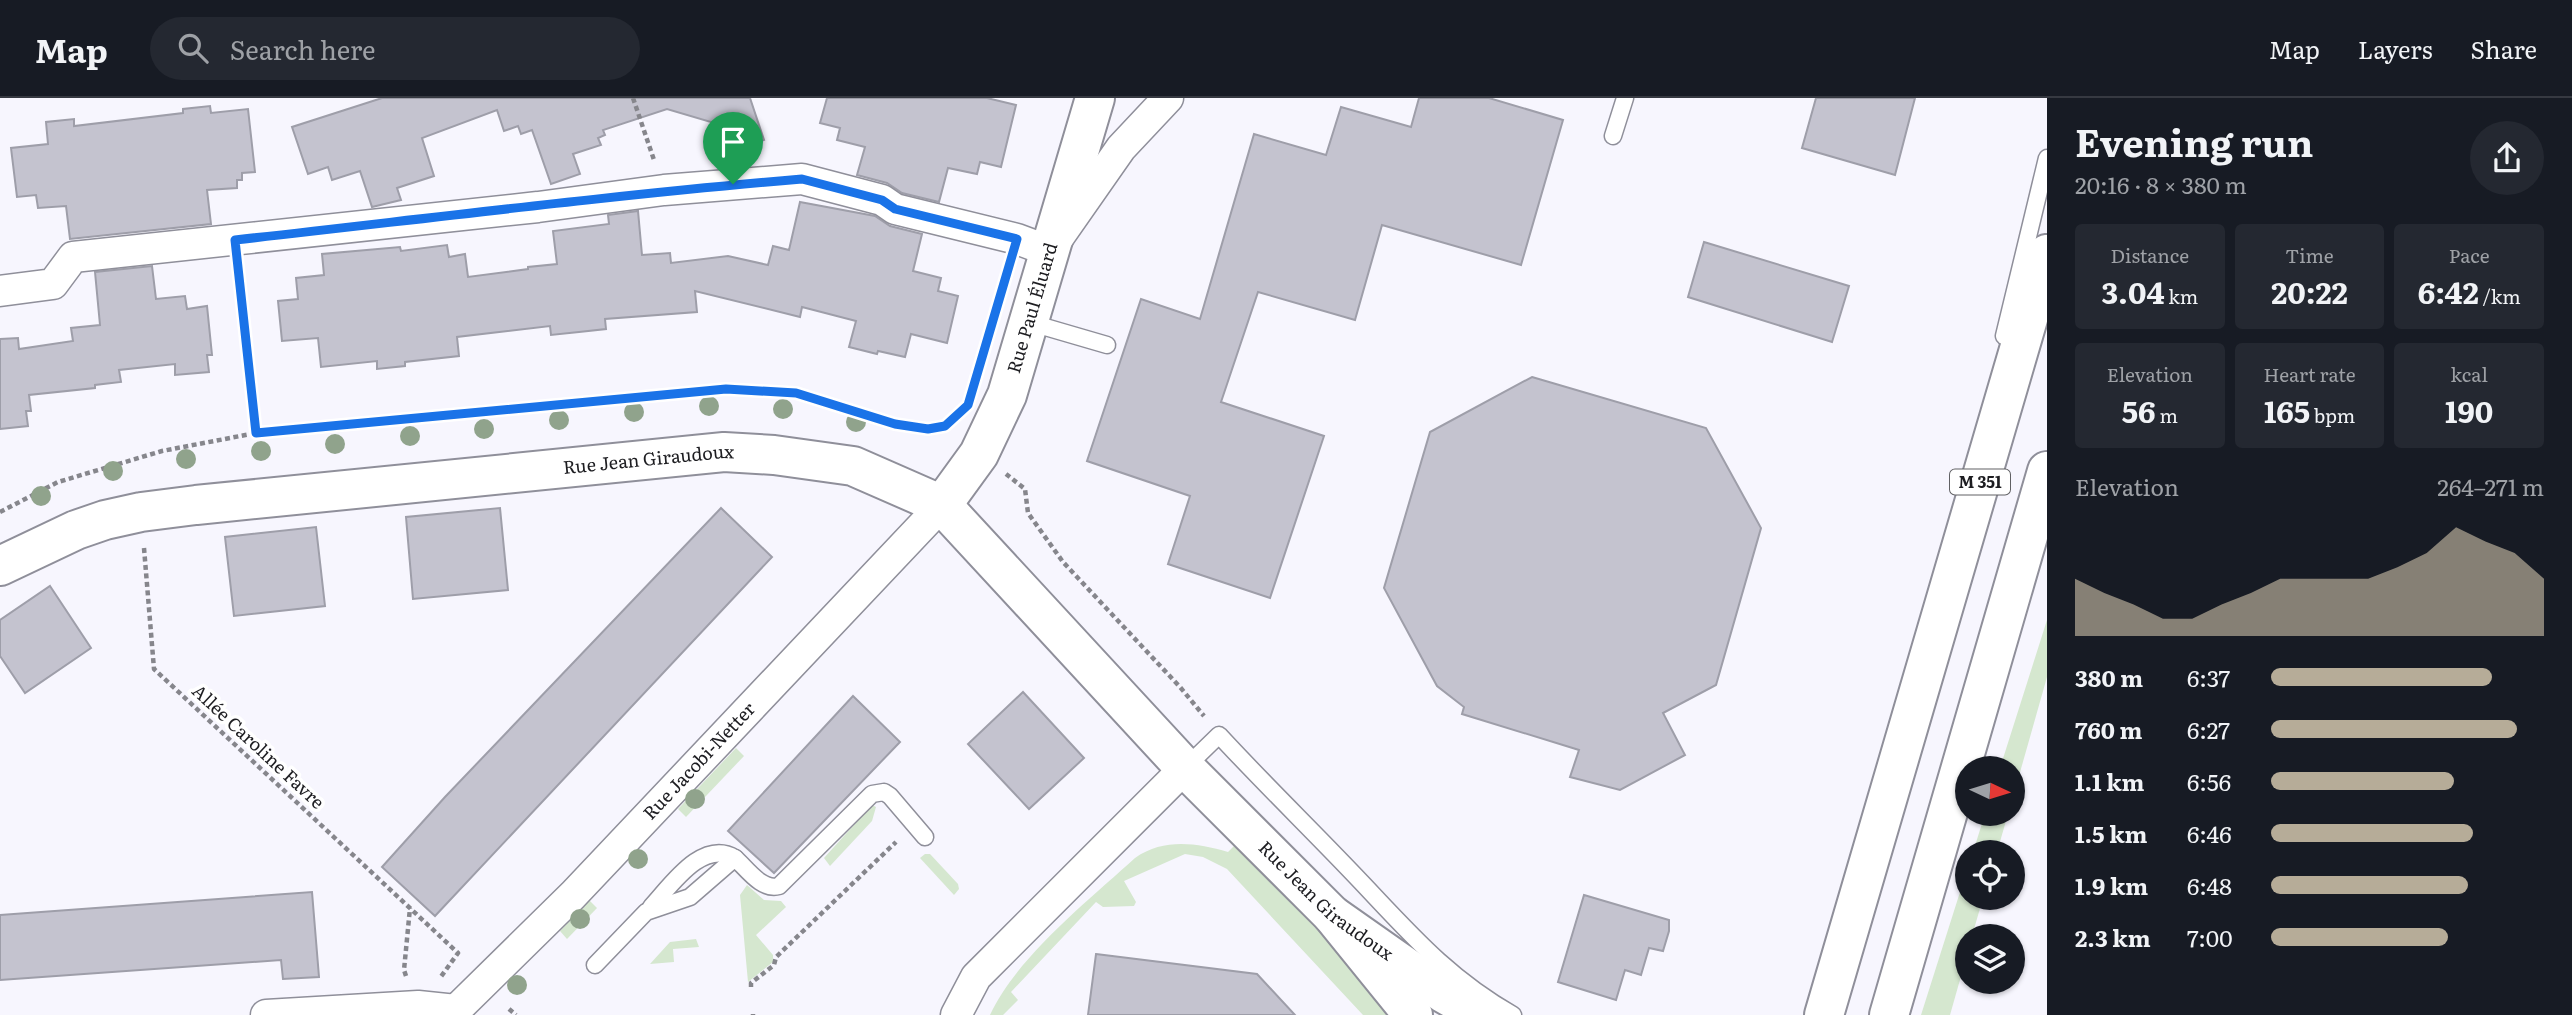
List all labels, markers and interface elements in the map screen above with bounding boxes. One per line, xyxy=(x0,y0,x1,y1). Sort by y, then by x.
search box xyxy=(150,17,640,80)
text: Map xyxy=(35,24,108,73)
icon: search xyxy=(174,29,212,67)
text: Search here xyxy=(230,29,376,68)
text: Map xyxy=(2269,31,2320,66)
text: Layers xyxy=(2358,31,2432,66)
text: Share xyxy=(2470,31,2537,66)
pin xyxy=(703,112,763,184)
text: Evening run xyxy=(2075,112,2313,169)
button: share xyxy=(2470,121,2544,195)
icon: arrive xyxy=(714,123,752,161)
text: 20:16 · 8 × 380 m xyxy=(2075,167,2247,201)
street label: Rue Paul Éluard xyxy=(999,239,1063,376)
text: Distance xyxy=(2111,241,2189,269)
text: Time xyxy=(2285,241,2334,269)
text: Pace xyxy=(2449,241,2490,269)
text: 3.04 xyxy=(2101,269,2165,313)
text: 20:22 xyxy=(2271,269,2348,313)
text: 6:42 xyxy=(2418,269,2479,313)
text: km xyxy=(2165,282,2198,310)
text: /km xyxy=(2479,282,2521,310)
text: Elevation xyxy=(2107,360,2193,388)
text: Heart rate xyxy=(2263,360,2356,388)
text: kcal xyxy=(2450,360,2488,388)
text: 56 xyxy=(2122,388,2156,432)
text: 165 xyxy=(2264,388,2310,432)
text: 190 xyxy=(2445,388,2493,432)
text: m xyxy=(2156,401,2178,429)
text: bpm xyxy=(2310,401,2355,429)
street label: Rue Jean Giraudoux xyxy=(562,437,736,480)
text: Elevation xyxy=(2075,469,2179,503)
text: 264–271 m xyxy=(2437,469,2544,503)
road number: M 351 xyxy=(1950,470,2010,494)
text: 380 m xyxy=(2075,660,2143,694)
text: 6:37 xyxy=(2187,660,2230,694)
street label: Allée Caroline Favre xyxy=(187,677,331,815)
street label: Rue Jacobi-Netter xyxy=(636,695,761,825)
text: 760 m xyxy=(2075,712,2142,746)
text: 6:27 xyxy=(2187,712,2230,746)
north arrow xyxy=(1955,756,2025,826)
map controls xyxy=(1955,756,2025,994)
text: 1.1 km xyxy=(2075,764,2145,798)
text: 6:56 xyxy=(2187,764,2231,798)
text: 1.5 km xyxy=(2075,816,2148,850)
text: 6:46 xyxy=(2187,816,2232,850)
street label: Rue Jean Giraudoux xyxy=(1253,834,1400,967)
button: locate xyxy=(1955,840,2025,910)
text: 1.9 km xyxy=(2075,868,2148,902)
text: 6:48 xyxy=(2187,868,2232,902)
text: 2.3 km xyxy=(2075,920,2151,954)
text: 7:00 xyxy=(2187,920,2232,954)
button: layers xyxy=(1955,924,2025,994)

